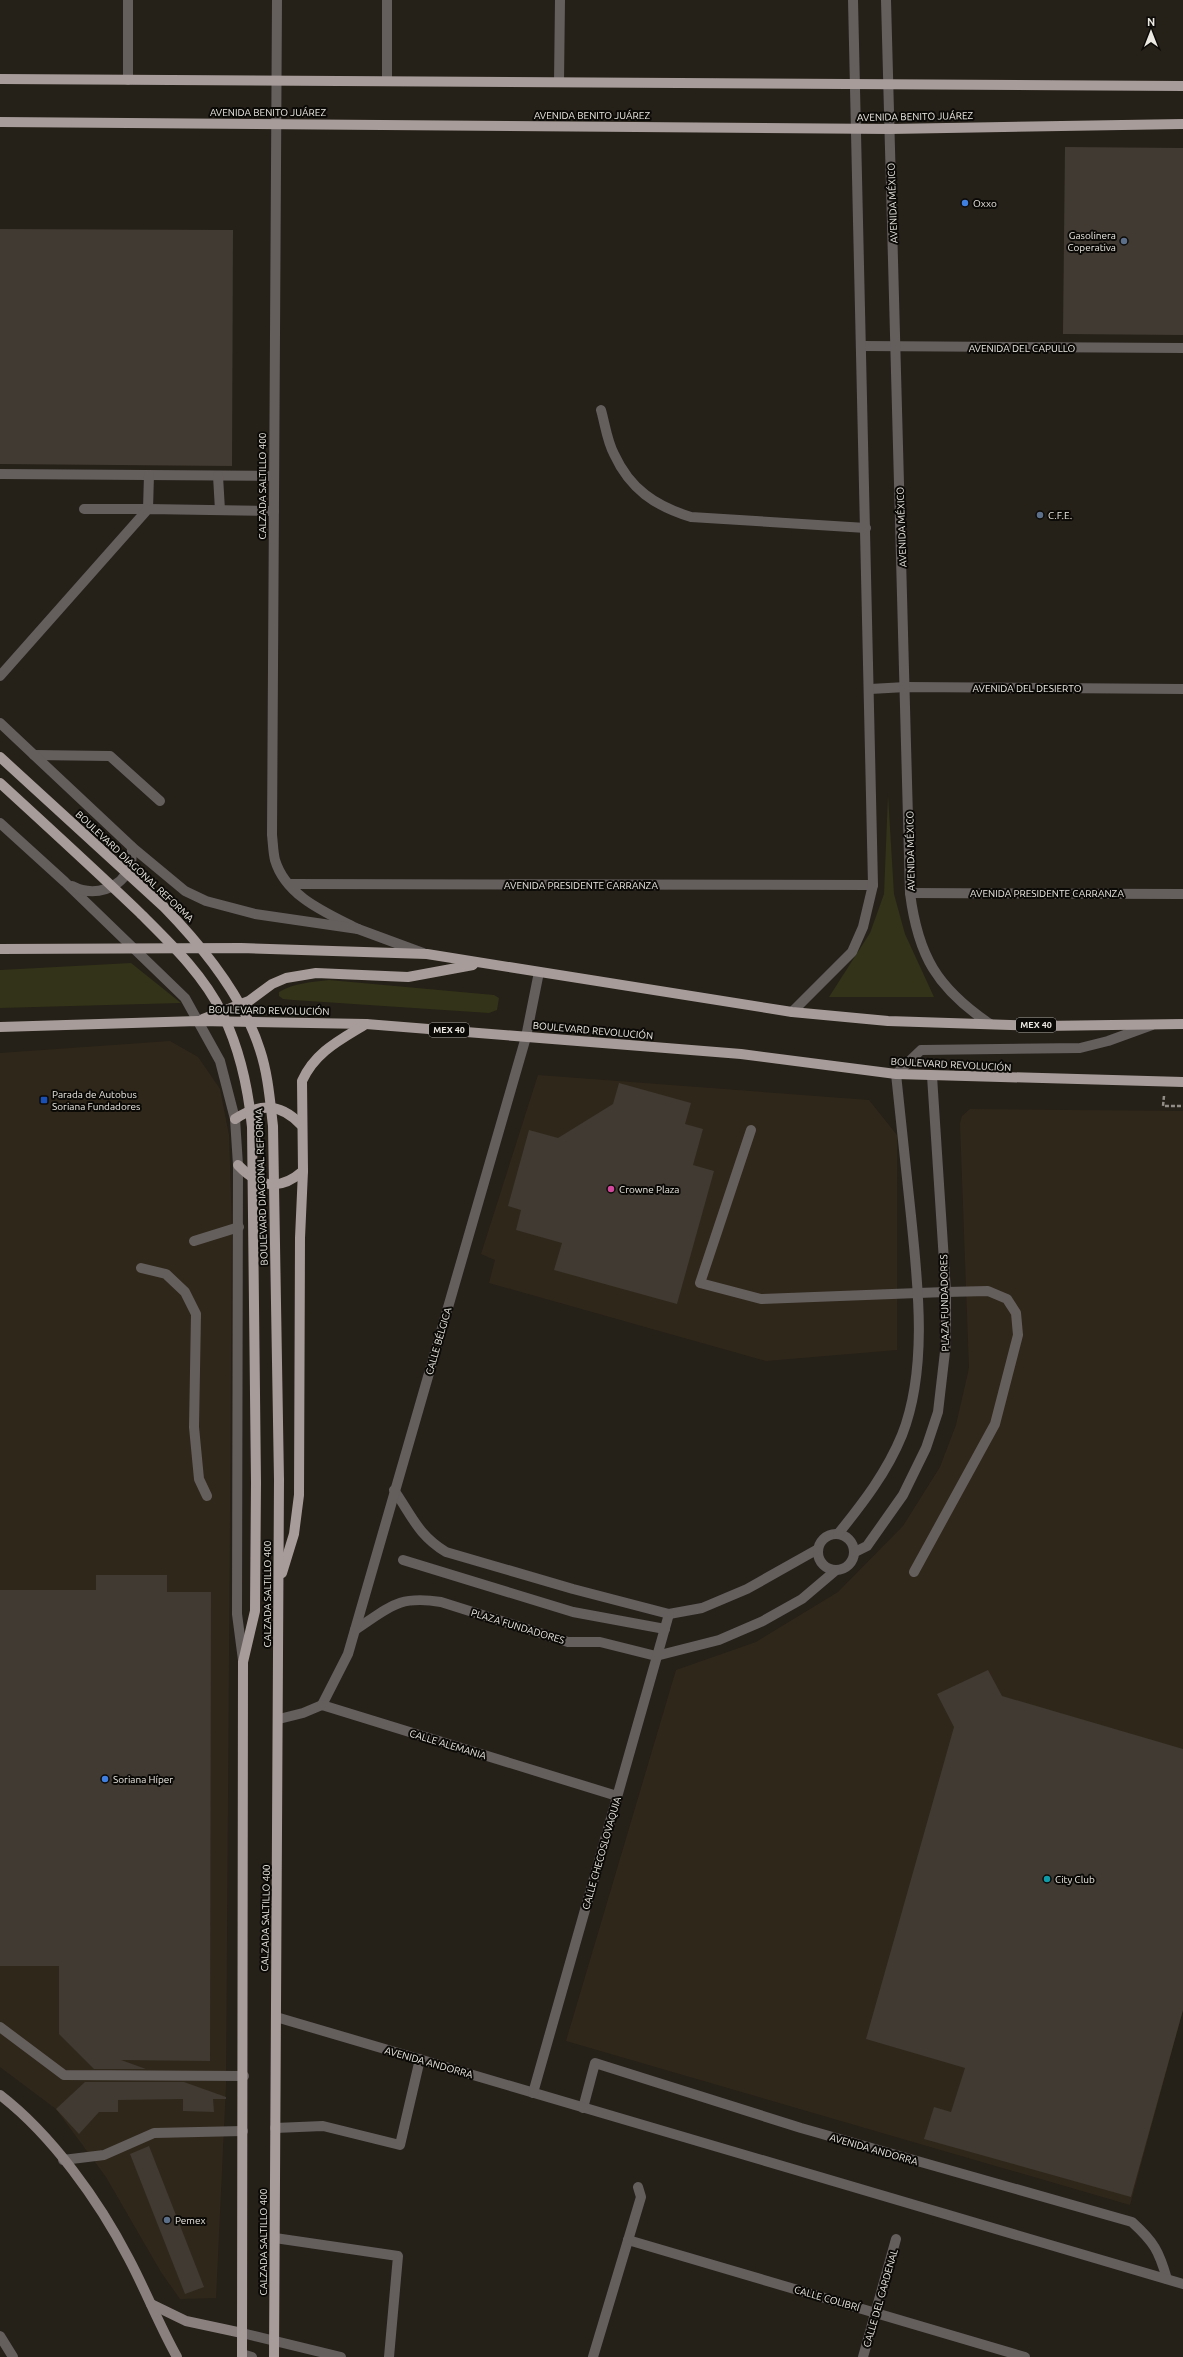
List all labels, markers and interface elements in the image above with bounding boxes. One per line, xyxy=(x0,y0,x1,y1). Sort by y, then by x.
north arrow xyxy=(1131,12,1171,52)
text: N xyxy=(1147,16,1155,28)
street label: AVENIDA BENITO JUÁREZ xyxy=(210,106,326,118)
street label: AVENIDA BENITO JUÁREZ xyxy=(534,109,650,121)
street label: AVENIDA BENITO JUÁREZ xyxy=(857,109,974,123)
street label: AVENIDA MÉXICO xyxy=(885,162,899,243)
marker: Oxxo xyxy=(960,198,970,208)
place label: Oxxo xyxy=(973,198,997,209)
place label: Gasolinera Coperativa xyxy=(1067,230,1116,253)
marker: Gasolinera Coperativa xyxy=(1119,236,1129,246)
street label: AVENIDA DEL CAPULLO xyxy=(969,343,1076,354)
street label: CALZADA SALTILLO 400 xyxy=(257,432,268,539)
street label: AVENIDA MÉXICO xyxy=(894,486,908,567)
marker: C.F.E. xyxy=(1035,510,1045,520)
place label: C.F.E. xyxy=(1048,510,1072,521)
street label: AVENIDA DEL DESIERTO xyxy=(973,683,1082,694)
street label: BOULEVARD DIAGONAL REFORMA xyxy=(73,809,196,924)
street label: AVENIDA MÉXICO xyxy=(903,811,917,891)
street label: AVENIDA PRESIDENTE CARRANZA xyxy=(504,880,658,891)
street label: AVENIDA PRESIDENTE CARRANZA xyxy=(970,888,1124,899)
street label: BOULEVARD REVOLUCIÓN xyxy=(208,1003,330,1017)
road number: MEX 40 xyxy=(1016,1018,1056,1032)
street label: BOULEVARD REVOLUCIÓN xyxy=(532,1019,654,1041)
road number: MEX 40 xyxy=(429,1023,469,1037)
street label: BOULEVARD REVOLUCIÓN xyxy=(890,1055,1012,1073)
place label: Parada de Autobus Soriana Fundadores xyxy=(52,1089,140,1112)
marker: Parada de Autobus Soriana Fundadores xyxy=(39,1095,49,1105)
street label: BOULEVARD DIAGONAL REFORMA xyxy=(253,1108,270,1266)
marker: Crowne Plaza xyxy=(606,1184,616,1194)
place label: Crowne Plaza xyxy=(619,1184,680,1195)
street label: PLAZA FUNDADORES xyxy=(938,1254,951,1352)
street label: CALLE BÉLGICA xyxy=(423,1305,454,1376)
street label: CALZADA SALTILLO 400 xyxy=(262,1540,273,1647)
street label: PLAZA FUNDADORES xyxy=(470,1607,566,1646)
street label: CALLE ALEMANIA xyxy=(408,1728,488,1762)
marker: Soriana Híper xyxy=(100,1774,110,1784)
place label: Soriana Híper xyxy=(113,1774,173,1785)
street label: CALLE CHECOSLOVAQUIA xyxy=(580,1795,623,1911)
street label: CALZADA SALTILLO 400 xyxy=(259,1864,272,1972)
marker: City Club xyxy=(1042,1874,1052,1884)
place label: City Club xyxy=(1055,1874,1095,1885)
street label: AVENIDA ANDORRA xyxy=(384,2045,475,2080)
street label: AVENIDA ANDORRA xyxy=(829,2132,920,2167)
street label: CALZADA SALTILLO 400 xyxy=(258,2188,269,2295)
marker: Pemex xyxy=(162,2215,172,2225)
place label: Pemex xyxy=(175,2215,206,2226)
street label: CALLE DEL CARDENAL xyxy=(861,2248,900,2348)
street label: CALLE COLIBRÍ xyxy=(793,2283,862,2313)

